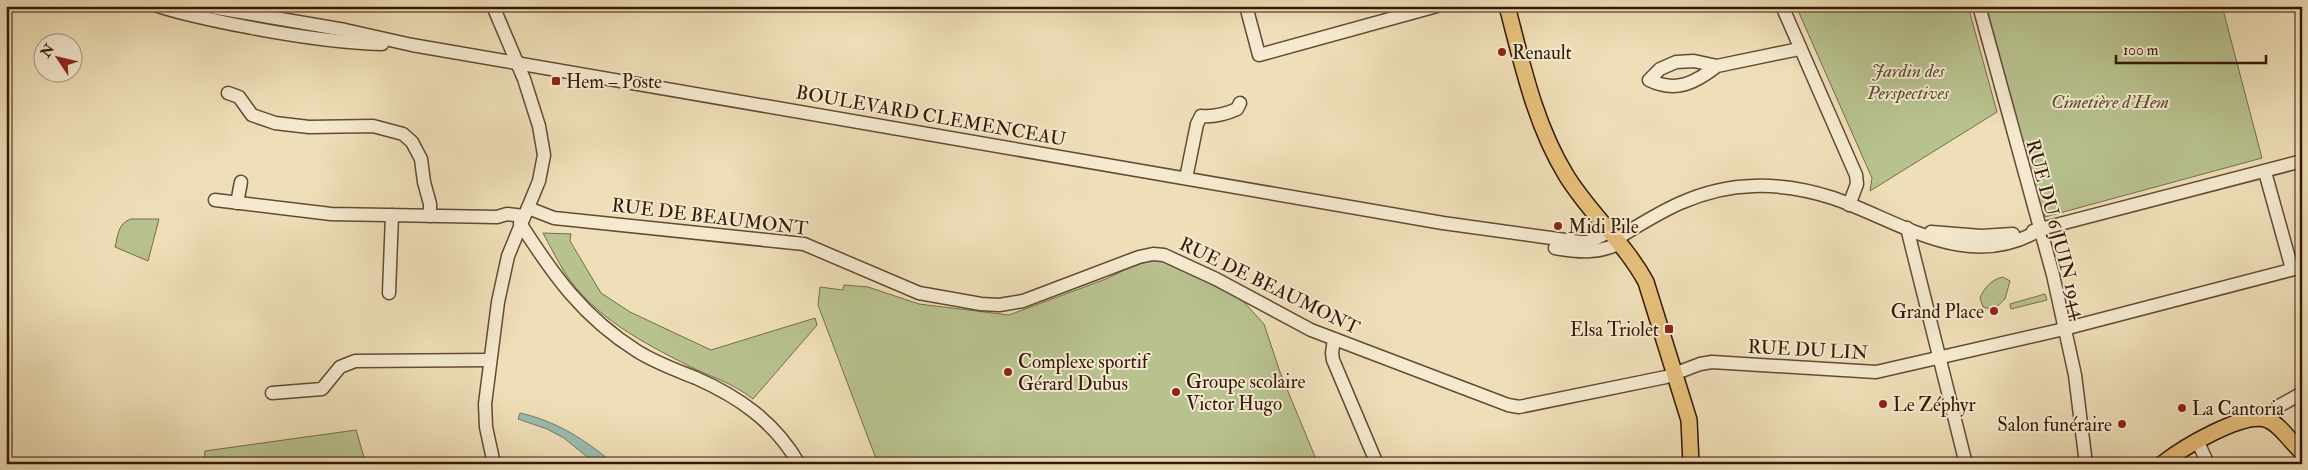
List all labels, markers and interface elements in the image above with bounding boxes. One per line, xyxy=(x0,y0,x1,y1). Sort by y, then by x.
north arrow xyxy=(32,32,82,82)
scale bar xyxy=(2116,32,2266,64)
text: N xyxy=(37,40,59,62)
place label: Renault xyxy=(1512,41,1572,65)
text: 100 m xyxy=(2123,41,2159,60)
marker: Renault xyxy=(1496,46,1508,58)
park label: Jardin des Perspectives xyxy=(1866,59,1950,105)
place label: Hem – Poste xyxy=(566,70,662,94)
marker: Hem – Poste xyxy=(550,75,562,87)
street label: BOULEVARD CLEMENCEAU xyxy=(794,80,1068,152)
park label: Cimetière d'Hem xyxy=(2051,90,2169,114)
street label: RUE DU 6 JUIN 1944 xyxy=(2021,137,2092,322)
street label: RUE DE BEAUMONT xyxy=(610,193,809,241)
place label: Midi Pile xyxy=(1568,215,1639,239)
marker: Midi Pile xyxy=(1552,220,1564,232)
street label: RUE DE BEAUMONT xyxy=(1175,232,1364,340)
place label: Grand Place xyxy=(1891,300,1984,324)
marker: Grand Place xyxy=(1988,305,2000,317)
place label: Elsa Triolet xyxy=(1570,318,1659,342)
marker: Elsa Triolet xyxy=(1663,323,1675,335)
street label: RUE DU LIN xyxy=(1747,335,1869,365)
place label: Complexe sportif Gérard Dubus xyxy=(1018,350,1151,396)
marker: Complexe sportif Gérard Dubus xyxy=(1002,366,1014,378)
place label: Groupe scolaire Victor Hugo xyxy=(1186,370,1305,416)
marker: Groupe scolaire Victor Hugo xyxy=(1170,386,1182,398)
place label: Le Zéphyr xyxy=(1893,393,1976,418)
place label: La Cantoria xyxy=(2192,397,2284,421)
marker: Le Zéphyr xyxy=(1877,398,1889,410)
marker: La Cantoria xyxy=(2176,402,2188,414)
place label: Salon funéraire xyxy=(1997,413,2112,437)
marker: Salon funéraire xyxy=(2116,418,2128,430)

